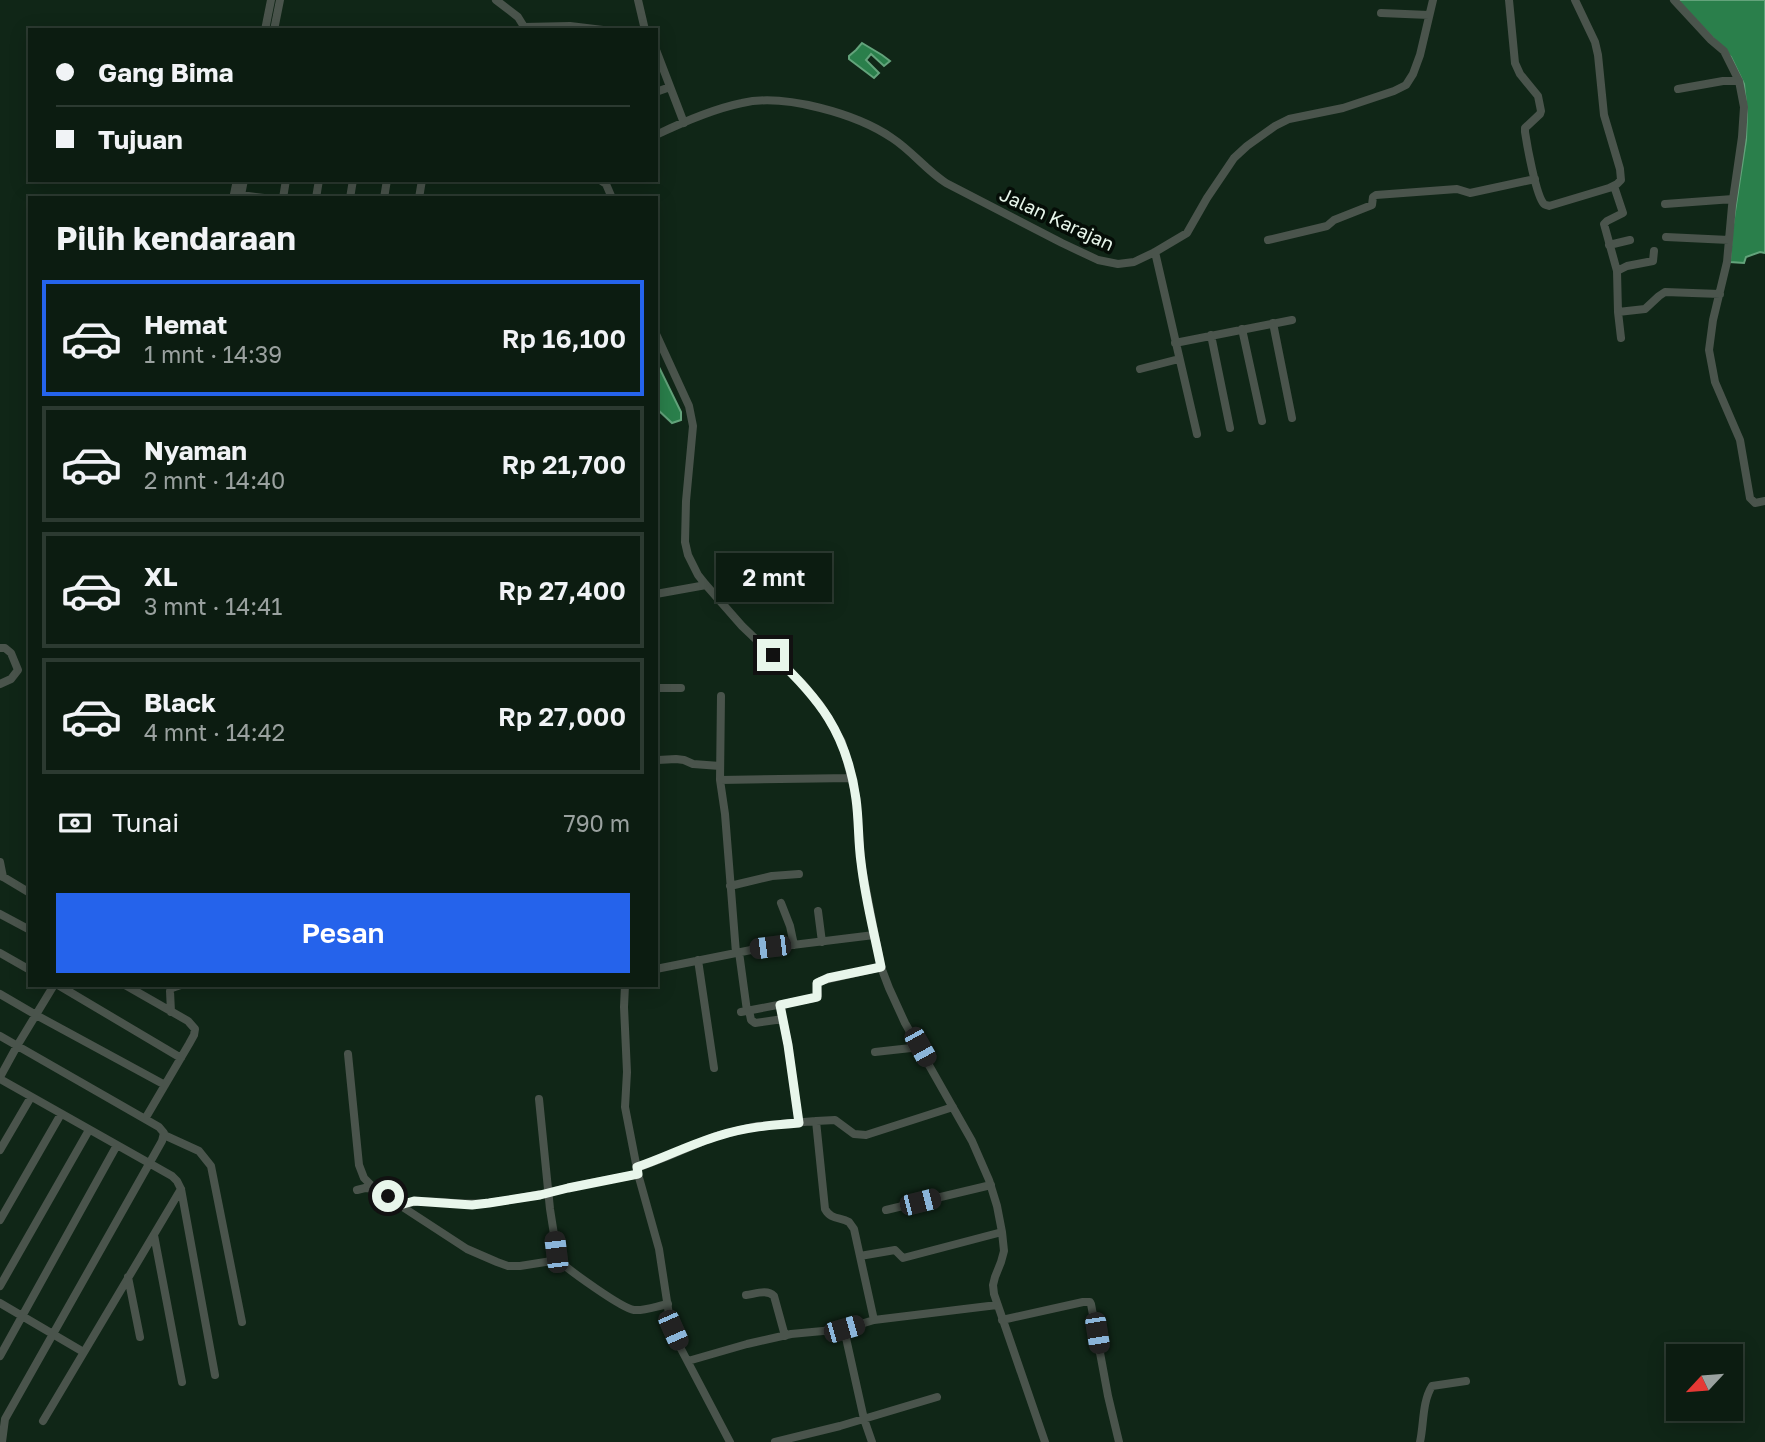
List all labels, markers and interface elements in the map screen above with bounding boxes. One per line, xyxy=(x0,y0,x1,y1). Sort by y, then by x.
text: Gang Bima xyxy=(98,57,234,88)
text: Tujuan xyxy=(98,124,183,155)
street label: Jalan Karajan xyxy=(996,182,1118,255)
text: Pilih kendaraan xyxy=(56,219,296,257)
icon: car xyxy=(60,307,123,370)
text: Hemat xyxy=(144,309,227,340)
text: Rp 16,100 xyxy=(502,323,626,354)
text: 1 mnt · 14:39 xyxy=(144,340,282,368)
icon: car xyxy=(60,433,123,496)
text: Nyaman xyxy=(144,435,247,466)
text: Rp 21,700 xyxy=(502,449,626,480)
text: 2 mnt · 14:40 xyxy=(144,466,285,494)
callout: 2 mnt xyxy=(715,554,831,602)
icon: car xyxy=(60,559,123,622)
text: XL xyxy=(144,561,178,592)
text: 2 mnt xyxy=(743,563,805,591)
text: Rp 27,400 xyxy=(498,575,626,606)
text: 3 mnt · 14:41 xyxy=(144,592,282,620)
route end xyxy=(757,639,789,671)
icon: car xyxy=(60,685,123,748)
text: Black xyxy=(144,687,216,718)
text: Rp 27,000 xyxy=(498,701,626,732)
text: 4 mnt · 14:42 xyxy=(144,718,285,746)
icon: cash xyxy=(56,804,94,842)
text: Tunai xyxy=(112,807,179,838)
text: 790 m xyxy=(564,809,630,837)
button: Pesan xyxy=(56,893,630,973)
car xyxy=(748,934,793,960)
car xyxy=(901,1024,940,1070)
route start xyxy=(372,1180,404,1212)
car xyxy=(898,1187,943,1217)
car xyxy=(544,1230,569,1274)
car xyxy=(655,1307,692,1353)
car xyxy=(1084,1311,1111,1355)
car xyxy=(821,1313,868,1345)
north arrow xyxy=(1666,1344,1743,1421)
map controls xyxy=(1666,1344,1743,1421)

